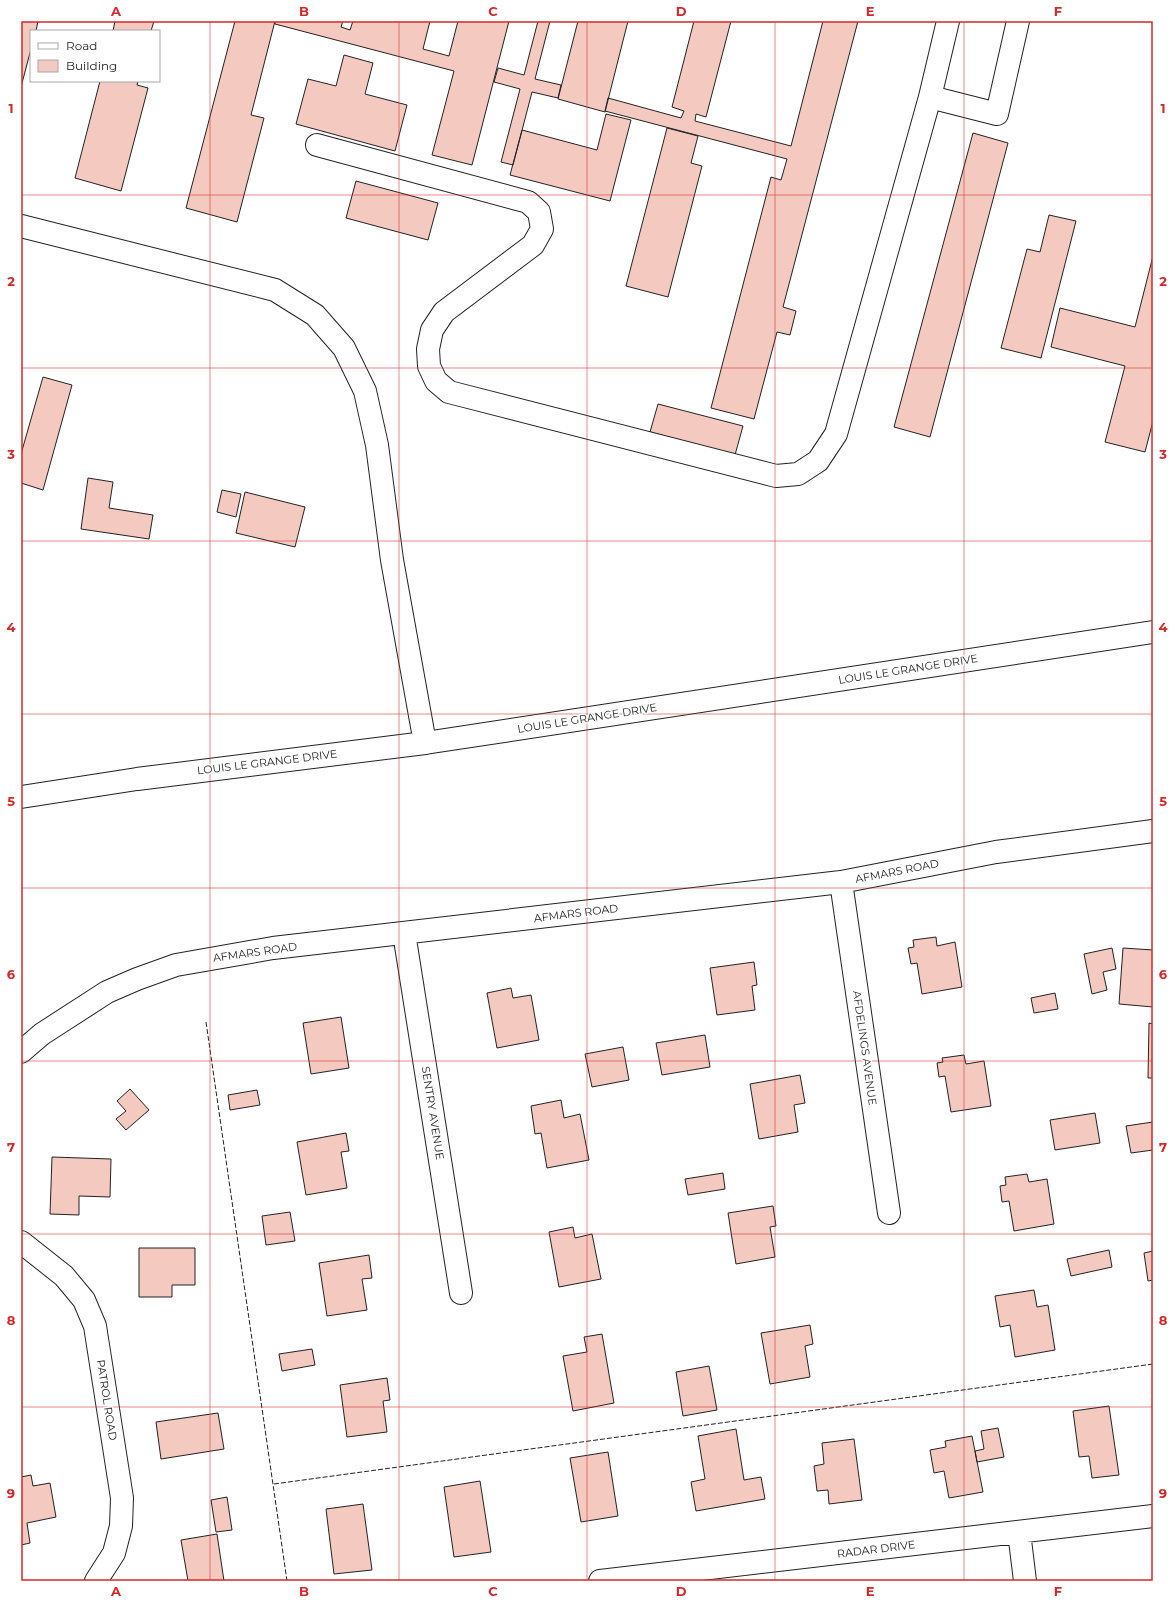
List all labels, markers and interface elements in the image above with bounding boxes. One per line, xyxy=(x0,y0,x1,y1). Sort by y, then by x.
text: A xyxy=(110,3,122,19)
text: B xyxy=(299,3,309,19)
text: C xyxy=(488,3,498,19)
text: D xyxy=(676,3,687,19)
text: E xyxy=(866,3,875,19)
text: F xyxy=(1054,3,1062,19)
legend xyxy=(30,30,160,82)
text: Road xyxy=(66,38,97,53)
text: Building xyxy=(66,58,117,73)
text: 1 xyxy=(8,100,14,116)
text: 1 xyxy=(1160,100,1166,116)
text: 2 xyxy=(7,273,15,289)
text: 2 xyxy=(1159,273,1167,289)
text: 3 xyxy=(6,446,15,462)
text: 3 xyxy=(1158,446,1167,462)
text: 4 xyxy=(7,619,16,635)
text: 4 xyxy=(1159,619,1168,635)
street label: LOUIS LE GRANGE DRIVE xyxy=(837,651,979,687)
street label: LOUIS LE GRANGE DRIVE xyxy=(516,700,658,736)
street label: LOUIS LE GRANGE DRIVE xyxy=(196,746,338,778)
text: 5 xyxy=(7,793,15,809)
text: 5 xyxy=(1159,793,1167,809)
street label: AFMARS ROAD xyxy=(854,856,940,886)
street label: AFMARS ROAD xyxy=(533,901,619,925)
street label: AFMARS ROAD xyxy=(212,939,298,965)
text: 6 xyxy=(7,966,16,982)
text: 6 xyxy=(1159,966,1168,982)
street label: AFDELINGS AVENUE xyxy=(850,990,880,1106)
street label: SENTRY AVENUE xyxy=(419,1065,447,1161)
text: 7 xyxy=(7,1139,15,1155)
text: 7 xyxy=(1159,1139,1167,1155)
text: 8 xyxy=(7,1312,16,1328)
text: 8 xyxy=(1159,1312,1168,1328)
street label: PATROL ROAD xyxy=(94,1359,120,1441)
text: 9 xyxy=(7,1485,15,1501)
text: 9 xyxy=(1159,1485,1167,1501)
street label: RADAR DRIVE xyxy=(836,1537,916,1561)
text: A xyxy=(110,1583,122,1599)
text: B xyxy=(299,1583,309,1599)
text: C xyxy=(488,1583,498,1599)
text: D xyxy=(676,1583,687,1599)
text: E xyxy=(866,1583,875,1599)
text: F xyxy=(1054,1583,1062,1599)

